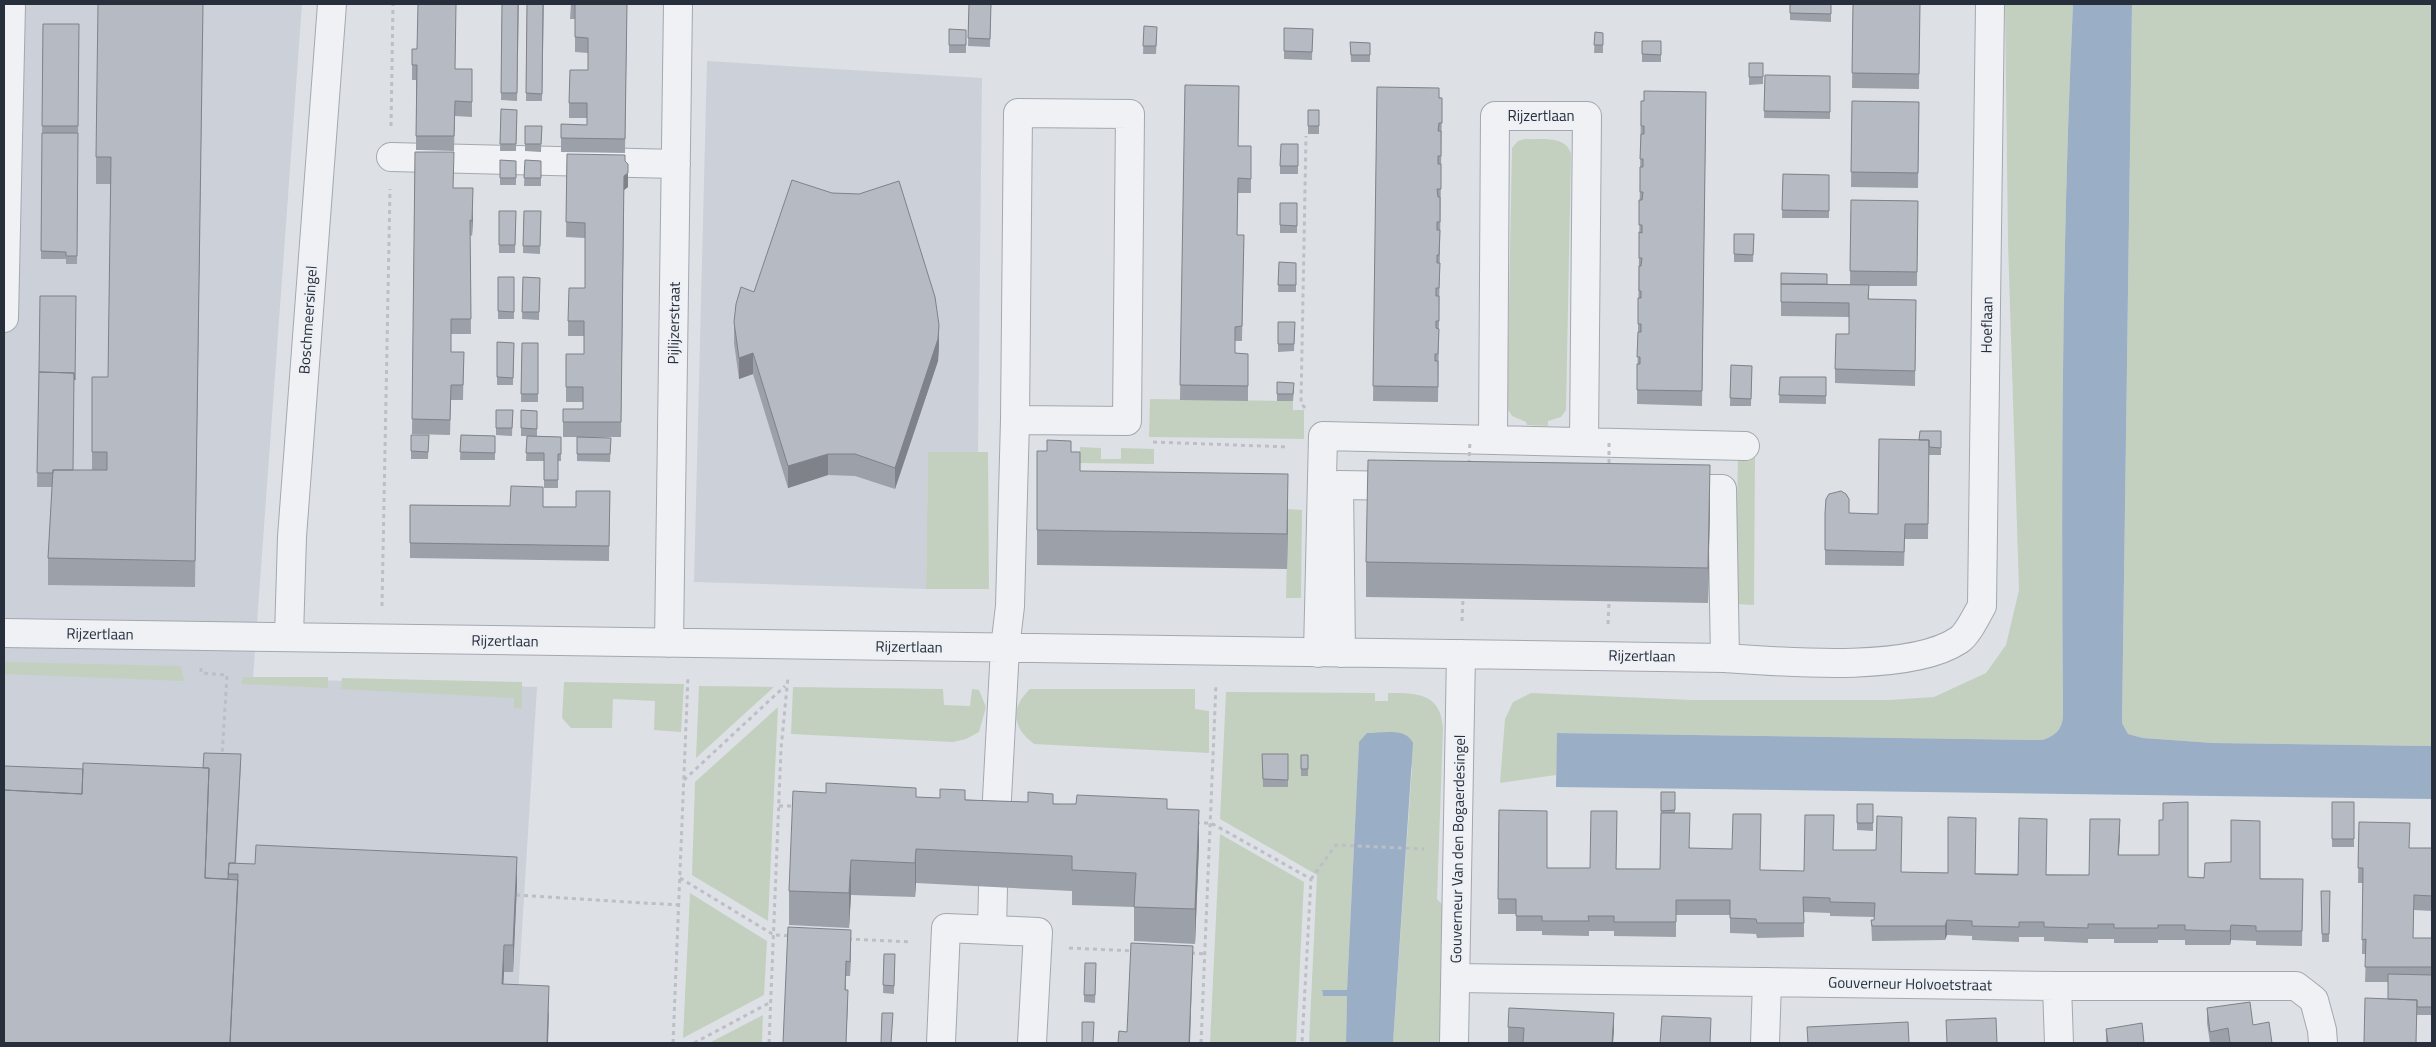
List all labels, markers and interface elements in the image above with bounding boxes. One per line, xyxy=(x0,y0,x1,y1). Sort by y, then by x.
street label: Rijzertlaan xyxy=(1507,104,1575,127)
street label: Boschmeersingel xyxy=(292,265,323,375)
street label: Pijlijzerstraat xyxy=(661,281,686,365)
street label: Hoeflaan xyxy=(1975,296,1998,354)
street label: Rijzertlaan xyxy=(66,621,134,646)
street label: Rijzertlaan xyxy=(471,628,539,653)
street label: Rijzertlaan xyxy=(875,634,943,659)
street label: Rijzertlaan xyxy=(1608,643,1676,668)
street label: Gouverneur Van den Bogaerdesingel xyxy=(1444,734,1471,964)
street label: Gouverneur Holvoetstraat xyxy=(1828,971,1993,996)

